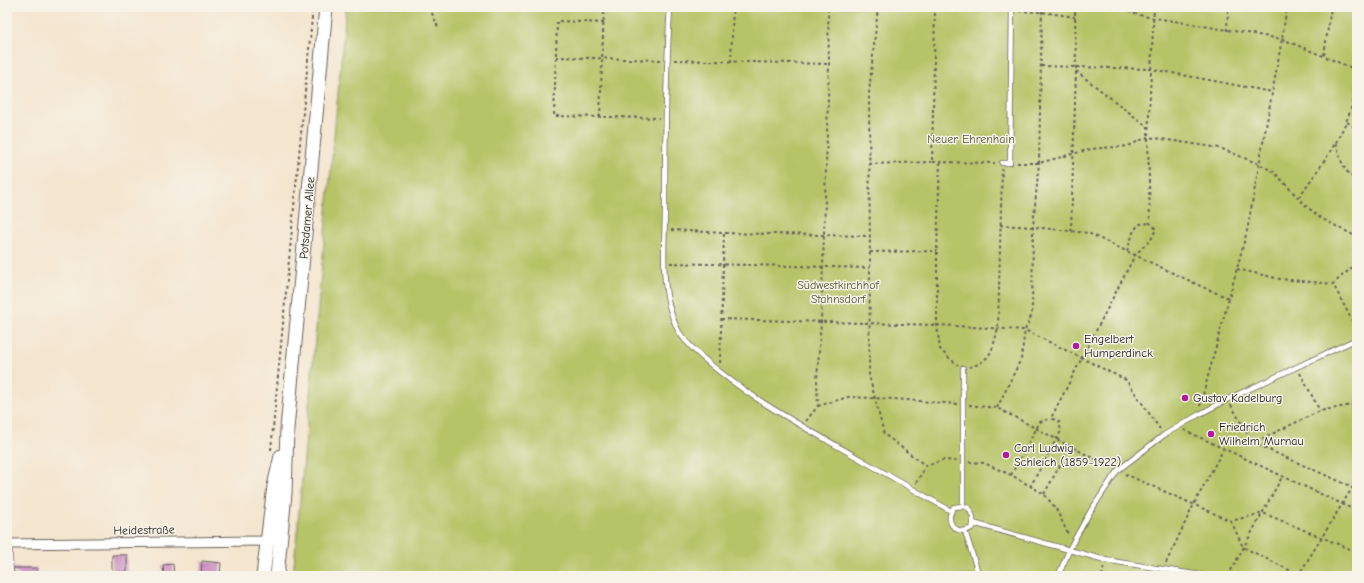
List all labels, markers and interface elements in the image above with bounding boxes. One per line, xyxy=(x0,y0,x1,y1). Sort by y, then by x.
park label: Neuer Ehrenhain xyxy=(927,132,1015,146)
street label: Potsdamer Allee xyxy=(296,176,318,260)
park label: Südwestkirchhof Stahnsdorf xyxy=(797,278,880,306)
place label: Engelbert Humperdinck xyxy=(1084,332,1153,360)
marker: Engelbert Humperdinck xyxy=(1071,341,1081,351)
place label: Gustav Kadelburg xyxy=(1193,391,1282,405)
marker: Gustav Kadelburg xyxy=(1180,393,1190,403)
place label: Friedrich Wilhelm Murnau xyxy=(1219,420,1304,448)
marker: Friedrich Wilhelm Murnau xyxy=(1206,429,1216,439)
place label: Carl Ludwig Schleich (1859-1922) xyxy=(1014,441,1121,469)
marker: Carl Ludwig Schleich (1859-1922) xyxy=(1001,450,1011,460)
street label: Heidestraße xyxy=(113,522,175,538)

